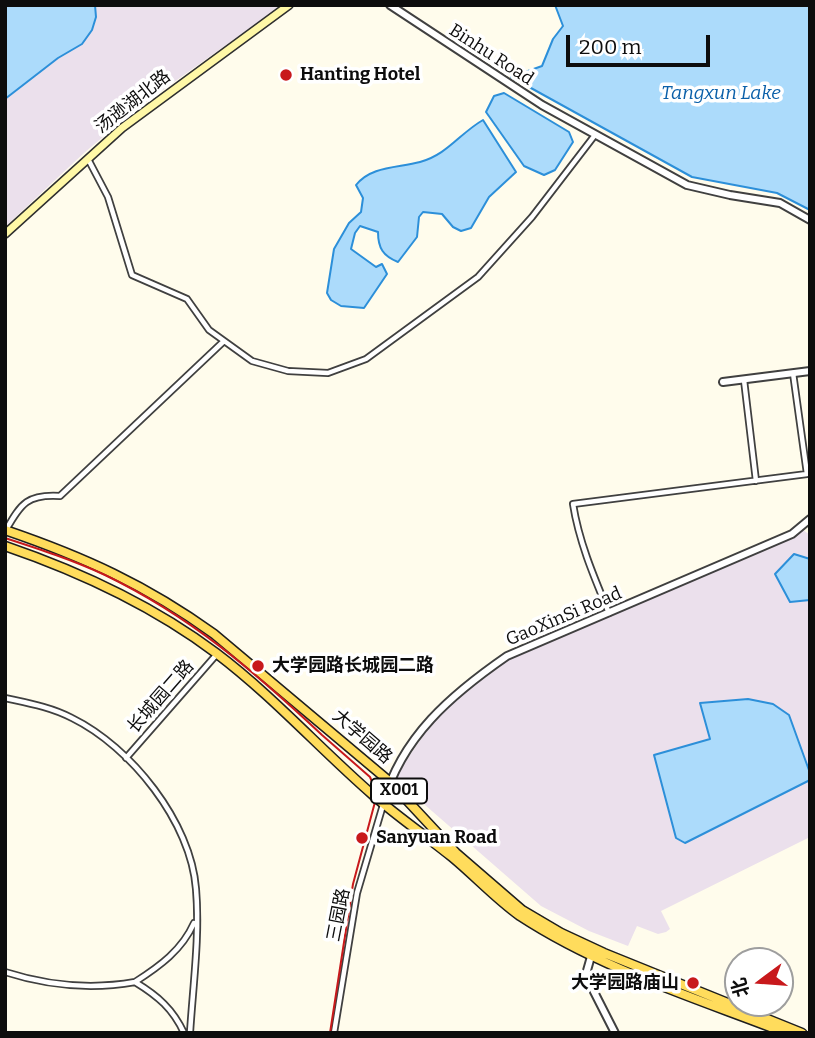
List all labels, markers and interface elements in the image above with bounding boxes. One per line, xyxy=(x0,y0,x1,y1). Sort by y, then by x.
street label: Binhu Road xyxy=(445,20,537,90)
scale bar xyxy=(570,21,714,65)
text: 200 m xyxy=(579,34,642,60)
place label: Hanting Hotel xyxy=(300,64,420,86)
street label: 汤逊湖北路 xyxy=(91,66,175,138)
marker: Hanting Hotel xyxy=(278,67,294,83)
water label: Tangxun Lake xyxy=(661,83,781,105)
street label: GaoXinSi Road xyxy=(503,583,625,651)
place label: 大学园路长城园二路 xyxy=(272,655,434,677)
street label: 长城园二路 xyxy=(123,656,199,738)
marker: 大学园路长城园二路 xyxy=(250,658,266,674)
street label: 大学园路 xyxy=(328,705,396,769)
road number: X001 xyxy=(371,778,427,804)
place label: Sanyuan Road xyxy=(376,827,497,849)
marker: Sanyuan Road xyxy=(354,830,370,846)
street label: 三园路 xyxy=(323,886,355,944)
north arrow xyxy=(724,947,794,1017)
place label: 大学园路庙山 xyxy=(571,972,679,994)
marker: 大学园路庙山 xyxy=(685,975,701,991)
text: 北 xyxy=(727,975,754,1000)

